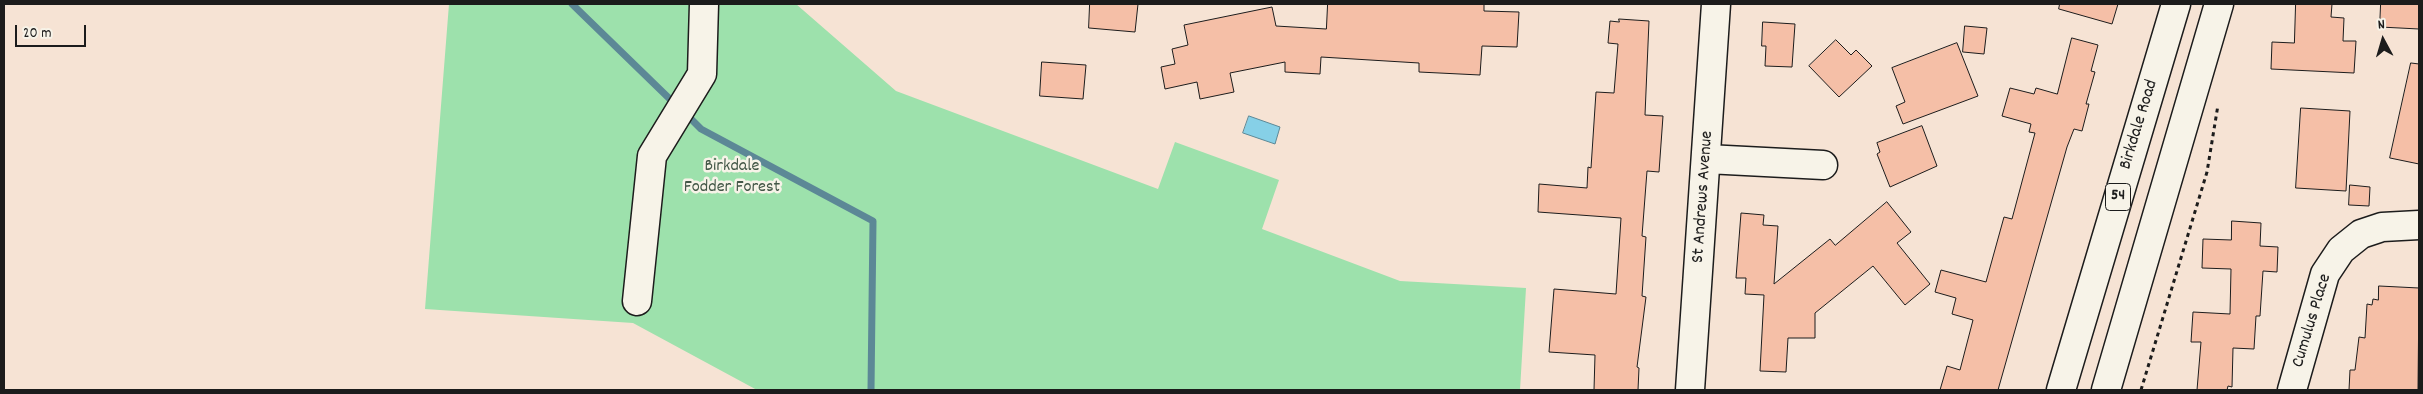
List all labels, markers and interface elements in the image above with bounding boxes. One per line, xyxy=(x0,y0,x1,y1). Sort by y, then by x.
scale bar xyxy=(18,15,89,47)
north arrow xyxy=(2358,15,2408,65)
text: N xyxy=(2377,15,2386,35)
text: 20 m xyxy=(23,23,51,45)
street label: Birkdale Road xyxy=(2116,77,2164,173)
street label: St Andrews Avenue xyxy=(1689,130,1719,264)
park label: Birkdale Fodder Forest xyxy=(684,157,780,200)
road number: 54 xyxy=(2106,183,2130,210)
street label: Cumulus Place xyxy=(2289,272,2337,370)

